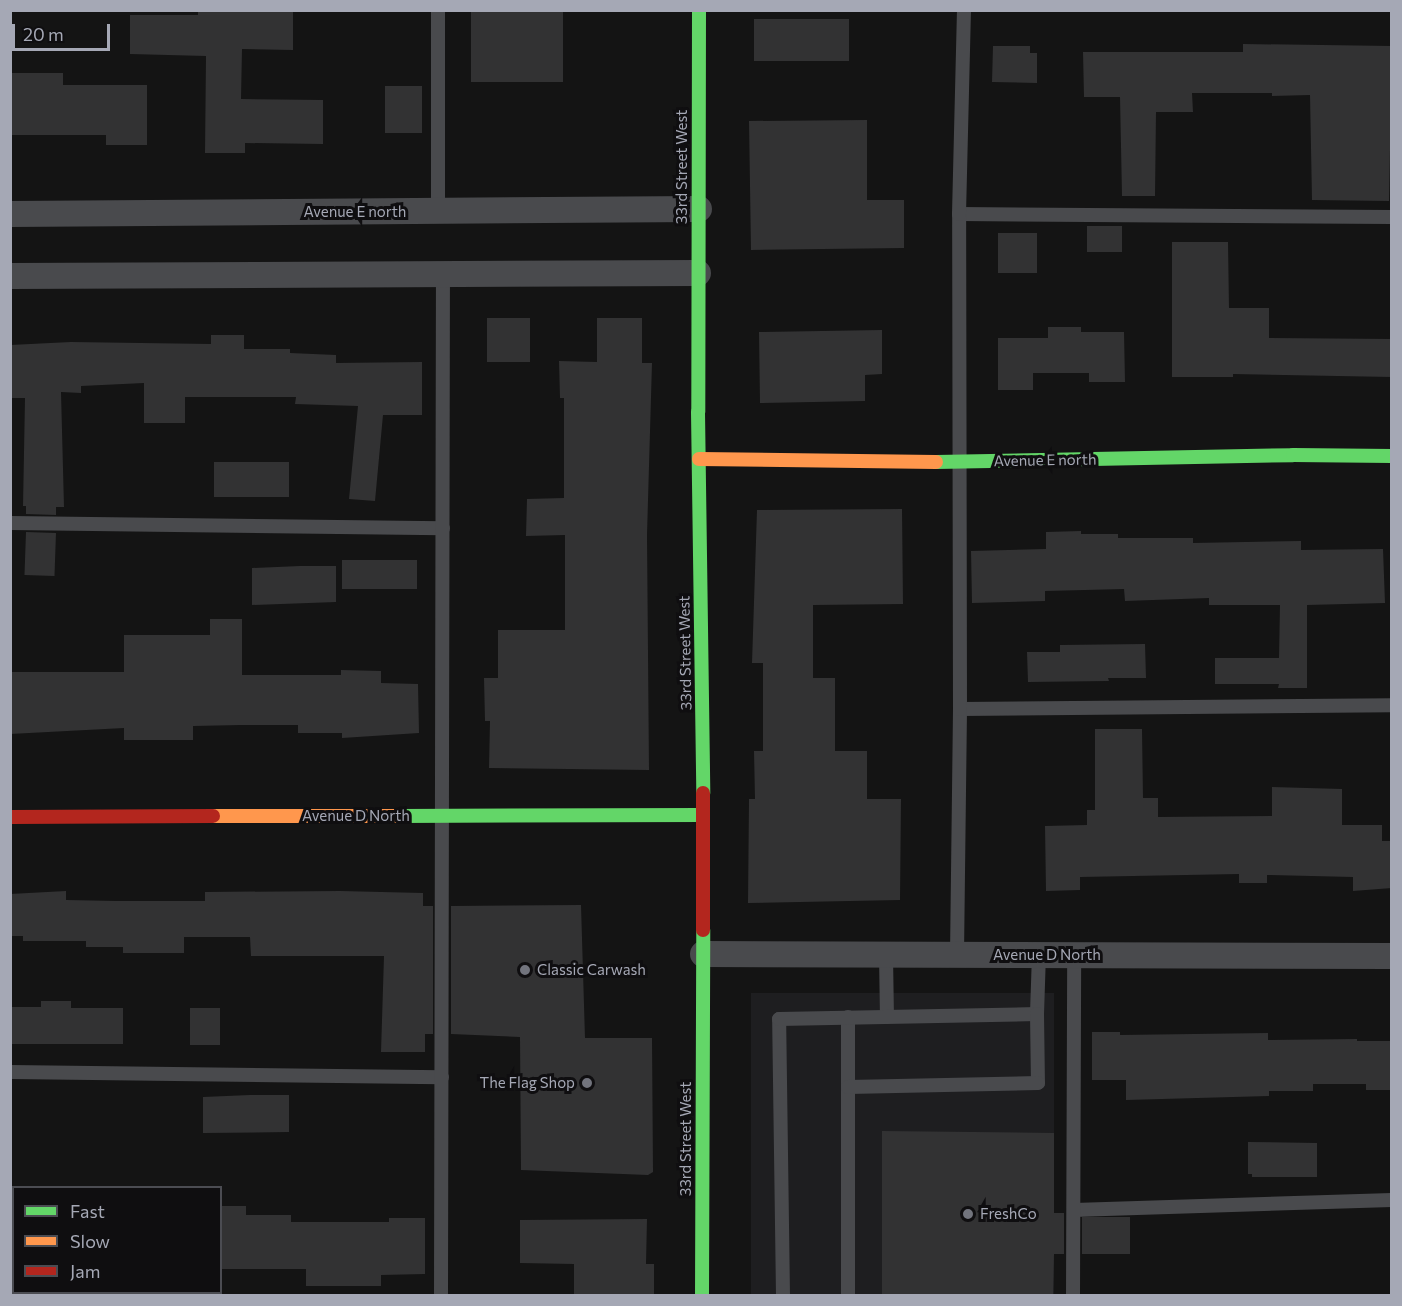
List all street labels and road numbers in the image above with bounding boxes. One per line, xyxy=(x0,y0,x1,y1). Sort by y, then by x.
street label: 33rd Street West xyxy=(673,110,691,224)
street label: Avenue E north xyxy=(304,203,406,221)
street label: Avenue E north xyxy=(993,450,1097,470)
street label: 33rd Street West xyxy=(675,595,695,711)
street label: Avenue D North xyxy=(302,807,410,825)
street label: Avenue D North xyxy=(993,946,1101,964)
street label: 33rd Street West xyxy=(677,1082,695,1196)

